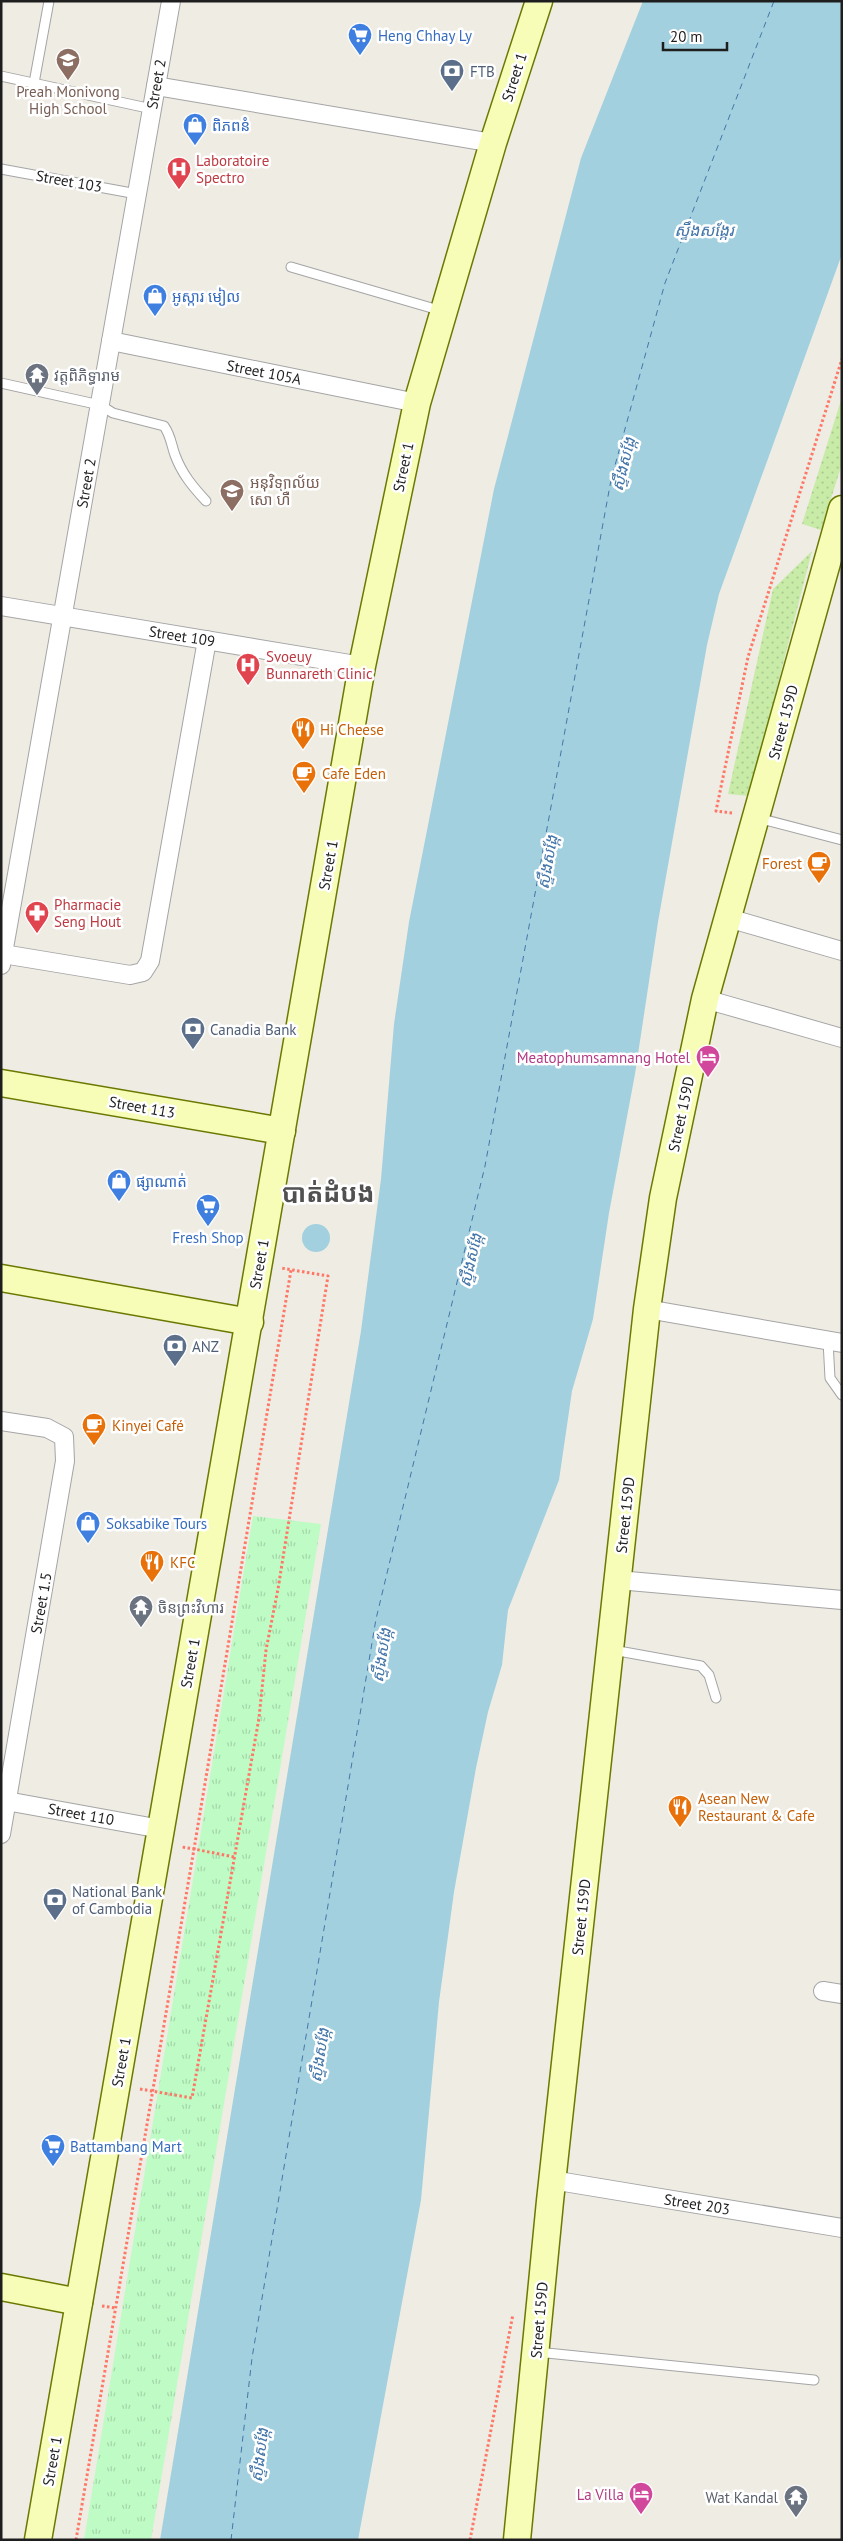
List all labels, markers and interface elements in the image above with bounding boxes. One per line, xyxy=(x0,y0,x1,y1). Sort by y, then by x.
scale bar xyxy=(663,20,727,52)
supermarket icon: Heng Chhay Ly xyxy=(347,22,373,56)
place label: Heng Chhay Ly xyxy=(378,26,472,45)
text: 20 m xyxy=(670,27,703,46)
school or university icon: Preah Monivong High School xyxy=(55,47,81,81)
street label: Street 1 xyxy=(497,50,531,104)
street label: Street 2 xyxy=(142,57,170,111)
bank icon: FTB xyxy=(439,58,465,92)
place label: FTB xyxy=(470,62,495,81)
place label: Preah Monivong High School xyxy=(16,82,120,118)
shop icon: ពិភពនំ xyxy=(182,112,208,146)
place label: ពិភពនំ xyxy=(212,116,250,135)
place label: Laboratoire Spectro xyxy=(196,151,269,187)
hospital icon: Laboratoire Spectro xyxy=(166,156,192,190)
street label: Street 103 xyxy=(34,166,104,196)
water label: ស្ទឹងសង្កែរ xyxy=(674,220,736,240)
shop icon: អូស្ការ មៀល xyxy=(142,283,168,317)
place label: អូស្ការ មៀល xyxy=(172,287,240,306)
street label: Street 105A xyxy=(225,355,303,389)
temple icon: វត្តពិភិទ្ធារាម xyxy=(24,362,50,396)
place label: វត្តពិភិទ្ធារាម xyxy=(54,366,120,385)
water label: ស្ទឹងសង្កែ xyxy=(607,434,640,493)
street label: Street 1 xyxy=(388,440,418,494)
street label: Street 2 xyxy=(72,456,100,510)
place label: អនុវិទ្យាល័យ សោ ហឺ xyxy=(250,473,320,509)
school or university icon: អនុវិទ្យាល័យ សោ ហឺ xyxy=(219,478,245,512)
street label: Street 109 xyxy=(148,621,216,651)
place label: Svoeuy Bunnareth Clinic xyxy=(266,647,373,683)
hospital icon: Svoeuy Bunnareth Clinic xyxy=(235,652,261,686)
street label: Street 159D xyxy=(764,683,802,761)
restaurant icon: Hi Cheese xyxy=(290,716,316,750)
place label: Hi Cheese xyxy=(320,720,384,739)
cafe icon: Cafe Eden xyxy=(291,760,317,794)
place label: Cafe Eden xyxy=(322,764,386,783)
water label: ស្ទឹងសង្កែ xyxy=(532,833,562,891)
street label: Street 1 xyxy=(314,838,342,892)
cafe icon: Forest xyxy=(806,850,832,884)
place label: Forest xyxy=(762,854,802,873)
place label: Pharmacie Seng Hout xyxy=(54,895,121,931)
pharmacy icon: Pharmacie Seng Hout xyxy=(24,900,50,934)
bank icon: Canadia Bank xyxy=(180,1016,206,1050)
place label: Canadia Bank xyxy=(210,1020,297,1039)
hotel icon: Meatophumsamnang Hotel xyxy=(695,1044,721,1078)
place label: Meatophumsamnang Hotel xyxy=(517,1048,691,1067)
street label: Street 159D xyxy=(664,1075,698,1153)
street label: Street 113 xyxy=(107,1092,177,1122)
shop icon: ផ្សាណាត់ xyxy=(106,1168,132,1202)
place label: ផ្សាណាត់ xyxy=(136,1172,187,1191)
district label: បាត់ដំបង xyxy=(282,1177,374,1209)
supermarket icon: Fresh Shop xyxy=(195,1193,221,1227)
place label: Fresh Shop xyxy=(172,1228,244,1247)
water label: ស្ទឹងសង្កែ xyxy=(454,1230,486,1289)
street label: Street 1 xyxy=(245,1237,273,1291)
bank icon: ANZ xyxy=(162,1333,188,1367)
place label: ANZ xyxy=(192,1337,219,1356)
cafe icon: Kinyei Café xyxy=(81,1412,107,1446)
place label: Kinyei Café xyxy=(112,1416,184,1435)
street label: Street 159D xyxy=(612,1476,638,1554)
shop icon: Soksabike Tours xyxy=(75,1510,101,1544)
place label: Soksabike Tours xyxy=(106,1514,207,1533)
restaurant icon: KFC xyxy=(139,1549,165,1583)
place label: KFC xyxy=(170,1553,195,1572)
street label: Street 1.5 xyxy=(26,1571,56,1635)
temple icon: ចិនព្រះវិហារ xyxy=(128,1594,154,1628)
place label: ចិនព្រះវិហារ xyxy=(158,1598,224,1617)
water label: ស្ទឹងសង្កែ xyxy=(367,1626,396,1684)
street label: Street 1 xyxy=(176,1636,204,1690)
place label: Asean New Restaurant & Cafe xyxy=(698,1789,815,1825)
restaurant icon: Asean New Restaurant & Cafe xyxy=(667,1794,693,1828)
street label: Street 110 xyxy=(46,1799,116,1829)
street label: Street 159D xyxy=(568,1878,594,1956)
place label: National Bank of Cambodia xyxy=(72,1882,163,1918)
bank icon: National Bank of Cambodia xyxy=(42,1887,68,1921)
water label: ស្ទឹងសង្កែ xyxy=(305,2026,334,2084)
street label: Street 1 xyxy=(107,2035,135,2089)
supermarket icon: Battambang Mart xyxy=(40,2133,66,2167)
place label: Battambang Mart xyxy=(70,2137,182,2156)
street label: Street 203 xyxy=(663,2189,731,2219)
street label: Street 159D xyxy=(526,2281,552,2359)
water label: ស្ទឹងសង្កែ xyxy=(246,2426,273,2483)
street label: Street 1 xyxy=(38,2434,66,2488)
hotel icon: La Villa xyxy=(628,2481,654,2515)
temple icon: Wat Kandal xyxy=(783,2484,809,2518)
place label: La Villa xyxy=(577,2485,624,2504)
place label: Wat Kandal xyxy=(705,2488,779,2507)

